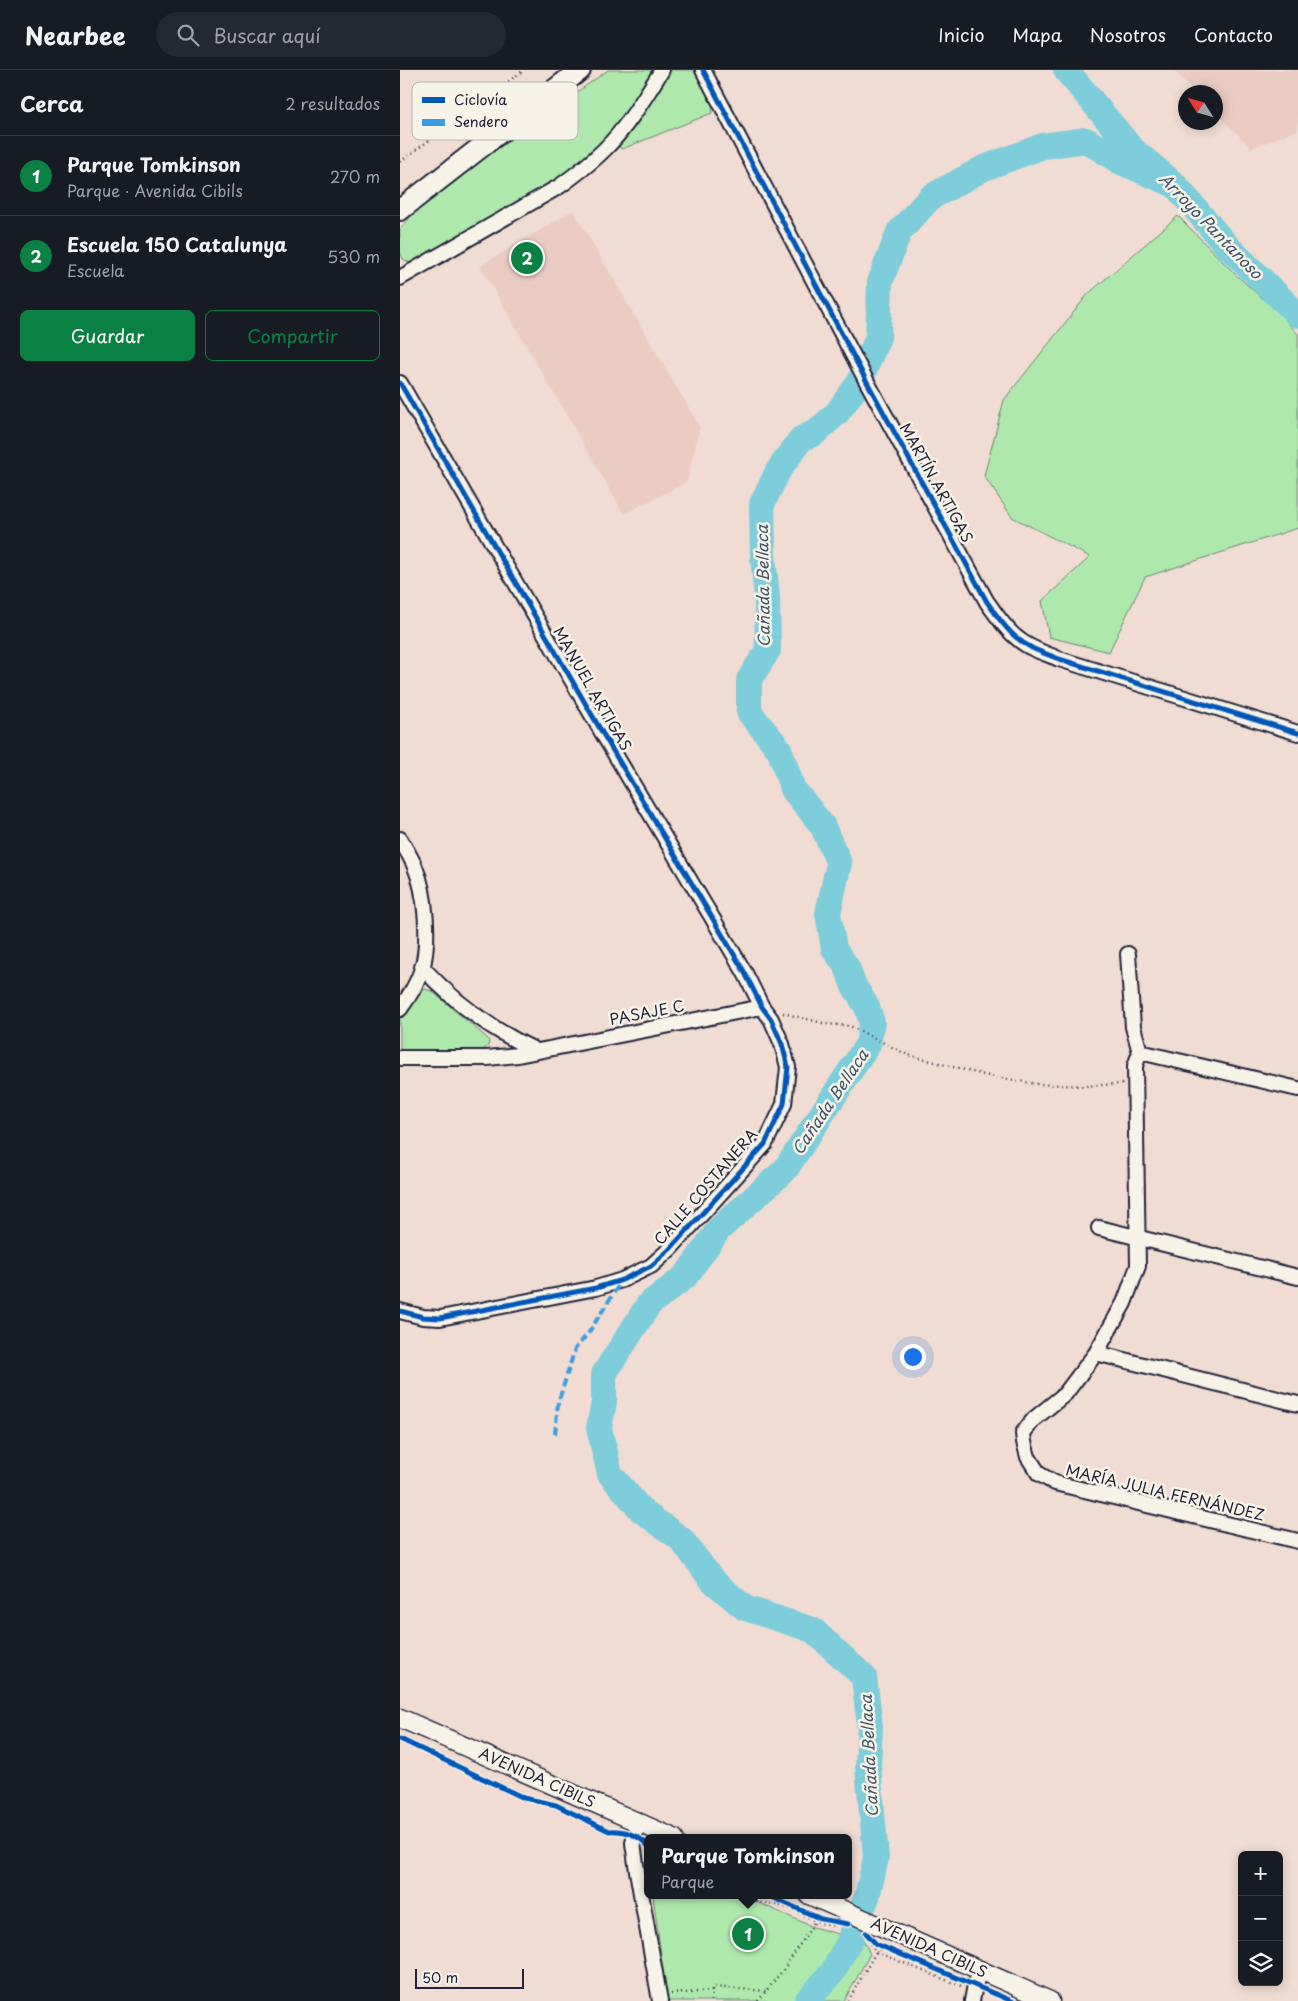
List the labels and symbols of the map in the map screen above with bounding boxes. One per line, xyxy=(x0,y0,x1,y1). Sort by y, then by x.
legend xyxy=(412,82,578,140)
north arrow xyxy=(1178,85,1223,130)
text: Ciclovía xyxy=(454,89,507,110)
text: Sendero xyxy=(454,111,508,132)
water label: Arroyo Pantanoso xyxy=(1155,167,1269,284)
pin: 2 xyxy=(511,239,543,277)
street label: MARTÍN ARTIGAS xyxy=(895,418,980,546)
water label: Cañada Bellaca xyxy=(749,524,775,647)
street label: MANUEL ARTIGAS xyxy=(548,622,638,755)
street label: PASAJE C xyxy=(607,993,686,1030)
water label: Cañada Bellaca xyxy=(785,1043,874,1159)
street label: CALLE COSTANERA xyxy=(648,1123,762,1249)
your location xyxy=(900,1344,926,1370)
street label: MARÍA JULIA FERNÁNDEZ xyxy=(1064,1457,1267,1526)
water label: Cañada Bellaca xyxy=(853,1693,883,1818)
street label: AVENIDA CIBILS xyxy=(476,1741,600,1813)
street label: AVENIDA CIBILS xyxy=(868,1911,992,1983)
pin: 1 xyxy=(732,1915,764,1953)
scale bar xyxy=(415,1966,524,1989)

